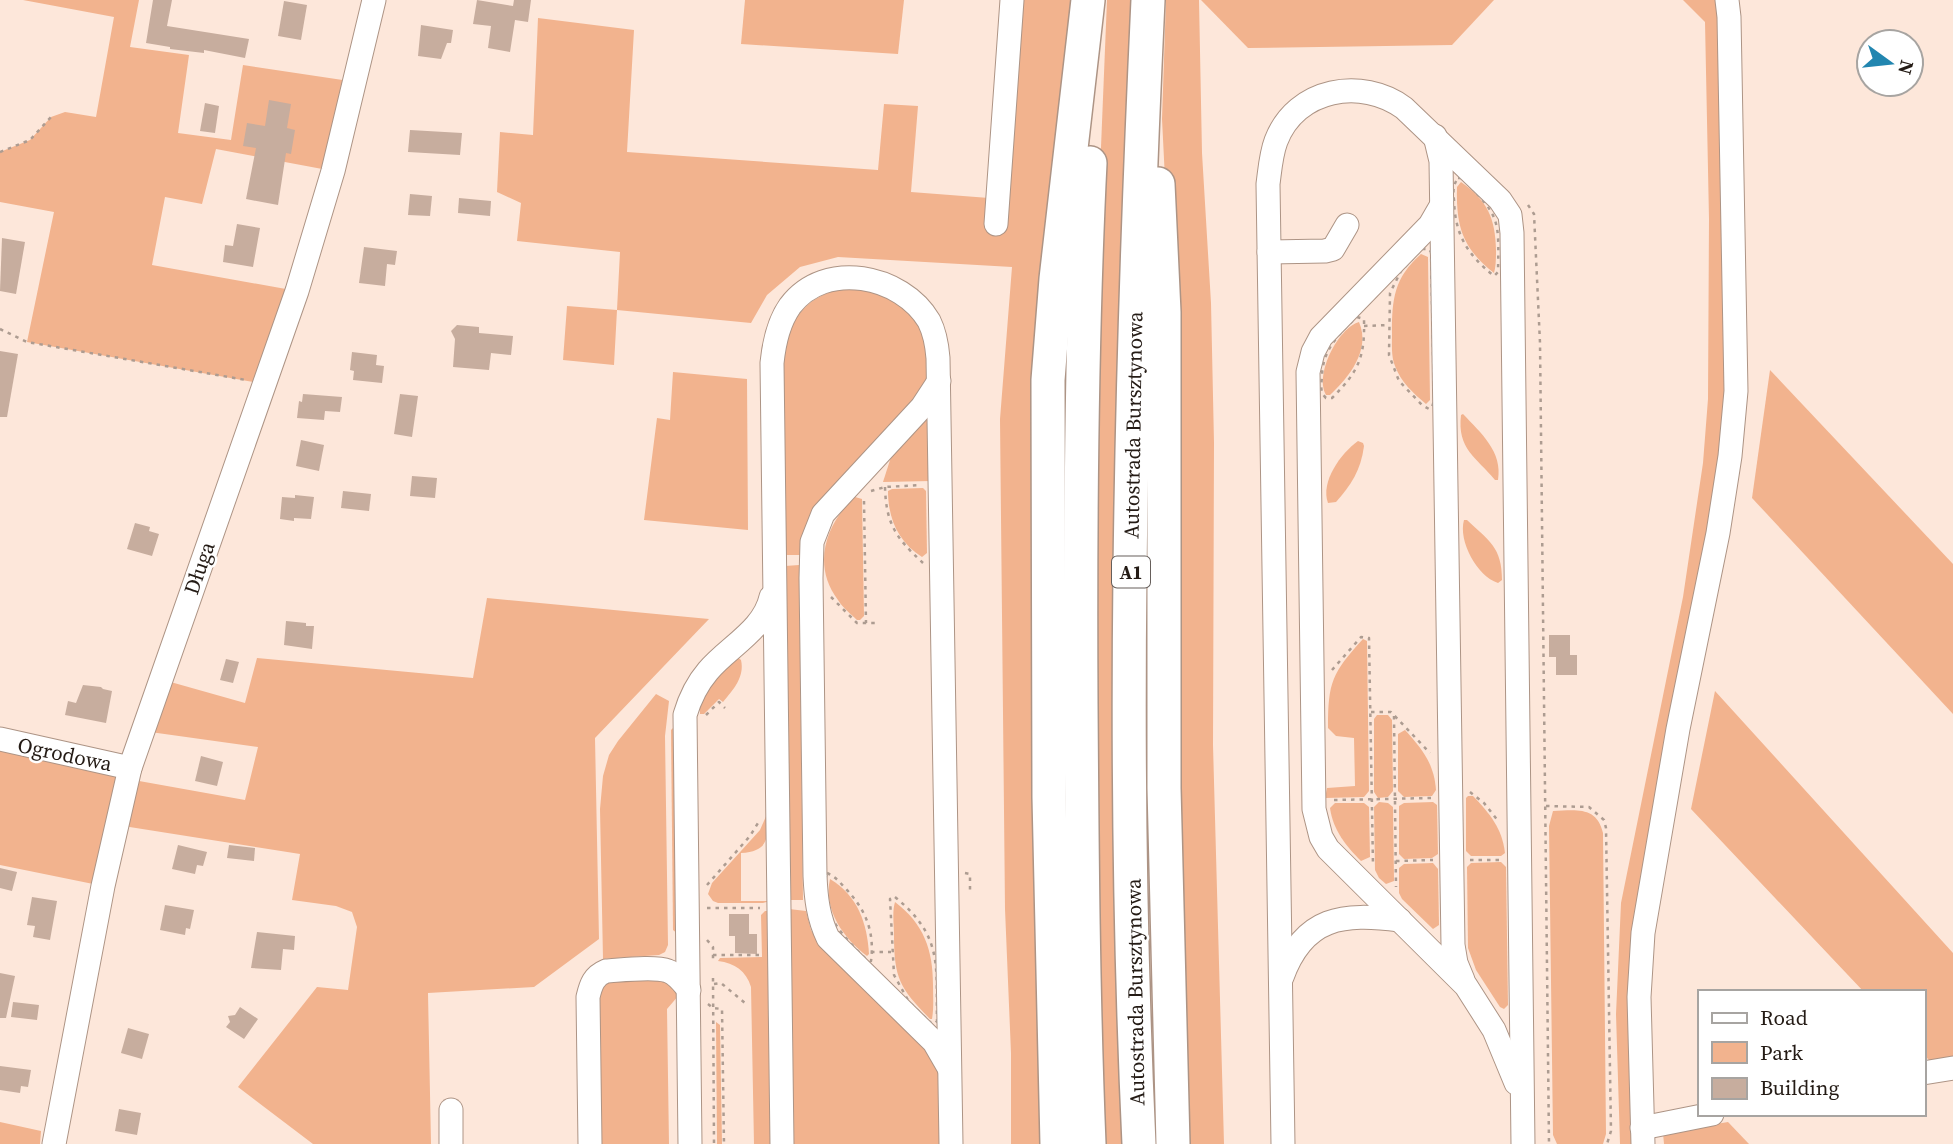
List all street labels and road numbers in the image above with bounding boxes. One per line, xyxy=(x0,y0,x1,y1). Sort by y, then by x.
street label: Autostrada Bursztynowa xyxy=(1117,311,1149,539)
street label: Długa xyxy=(177,537,222,598)
road number: A1 xyxy=(1112,556,1150,587)
street label: Ogrodowa xyxy=(15,730,115,778)
street label: Autostrada Bursztynowa xyxy=(1119,878,1151,1106)

